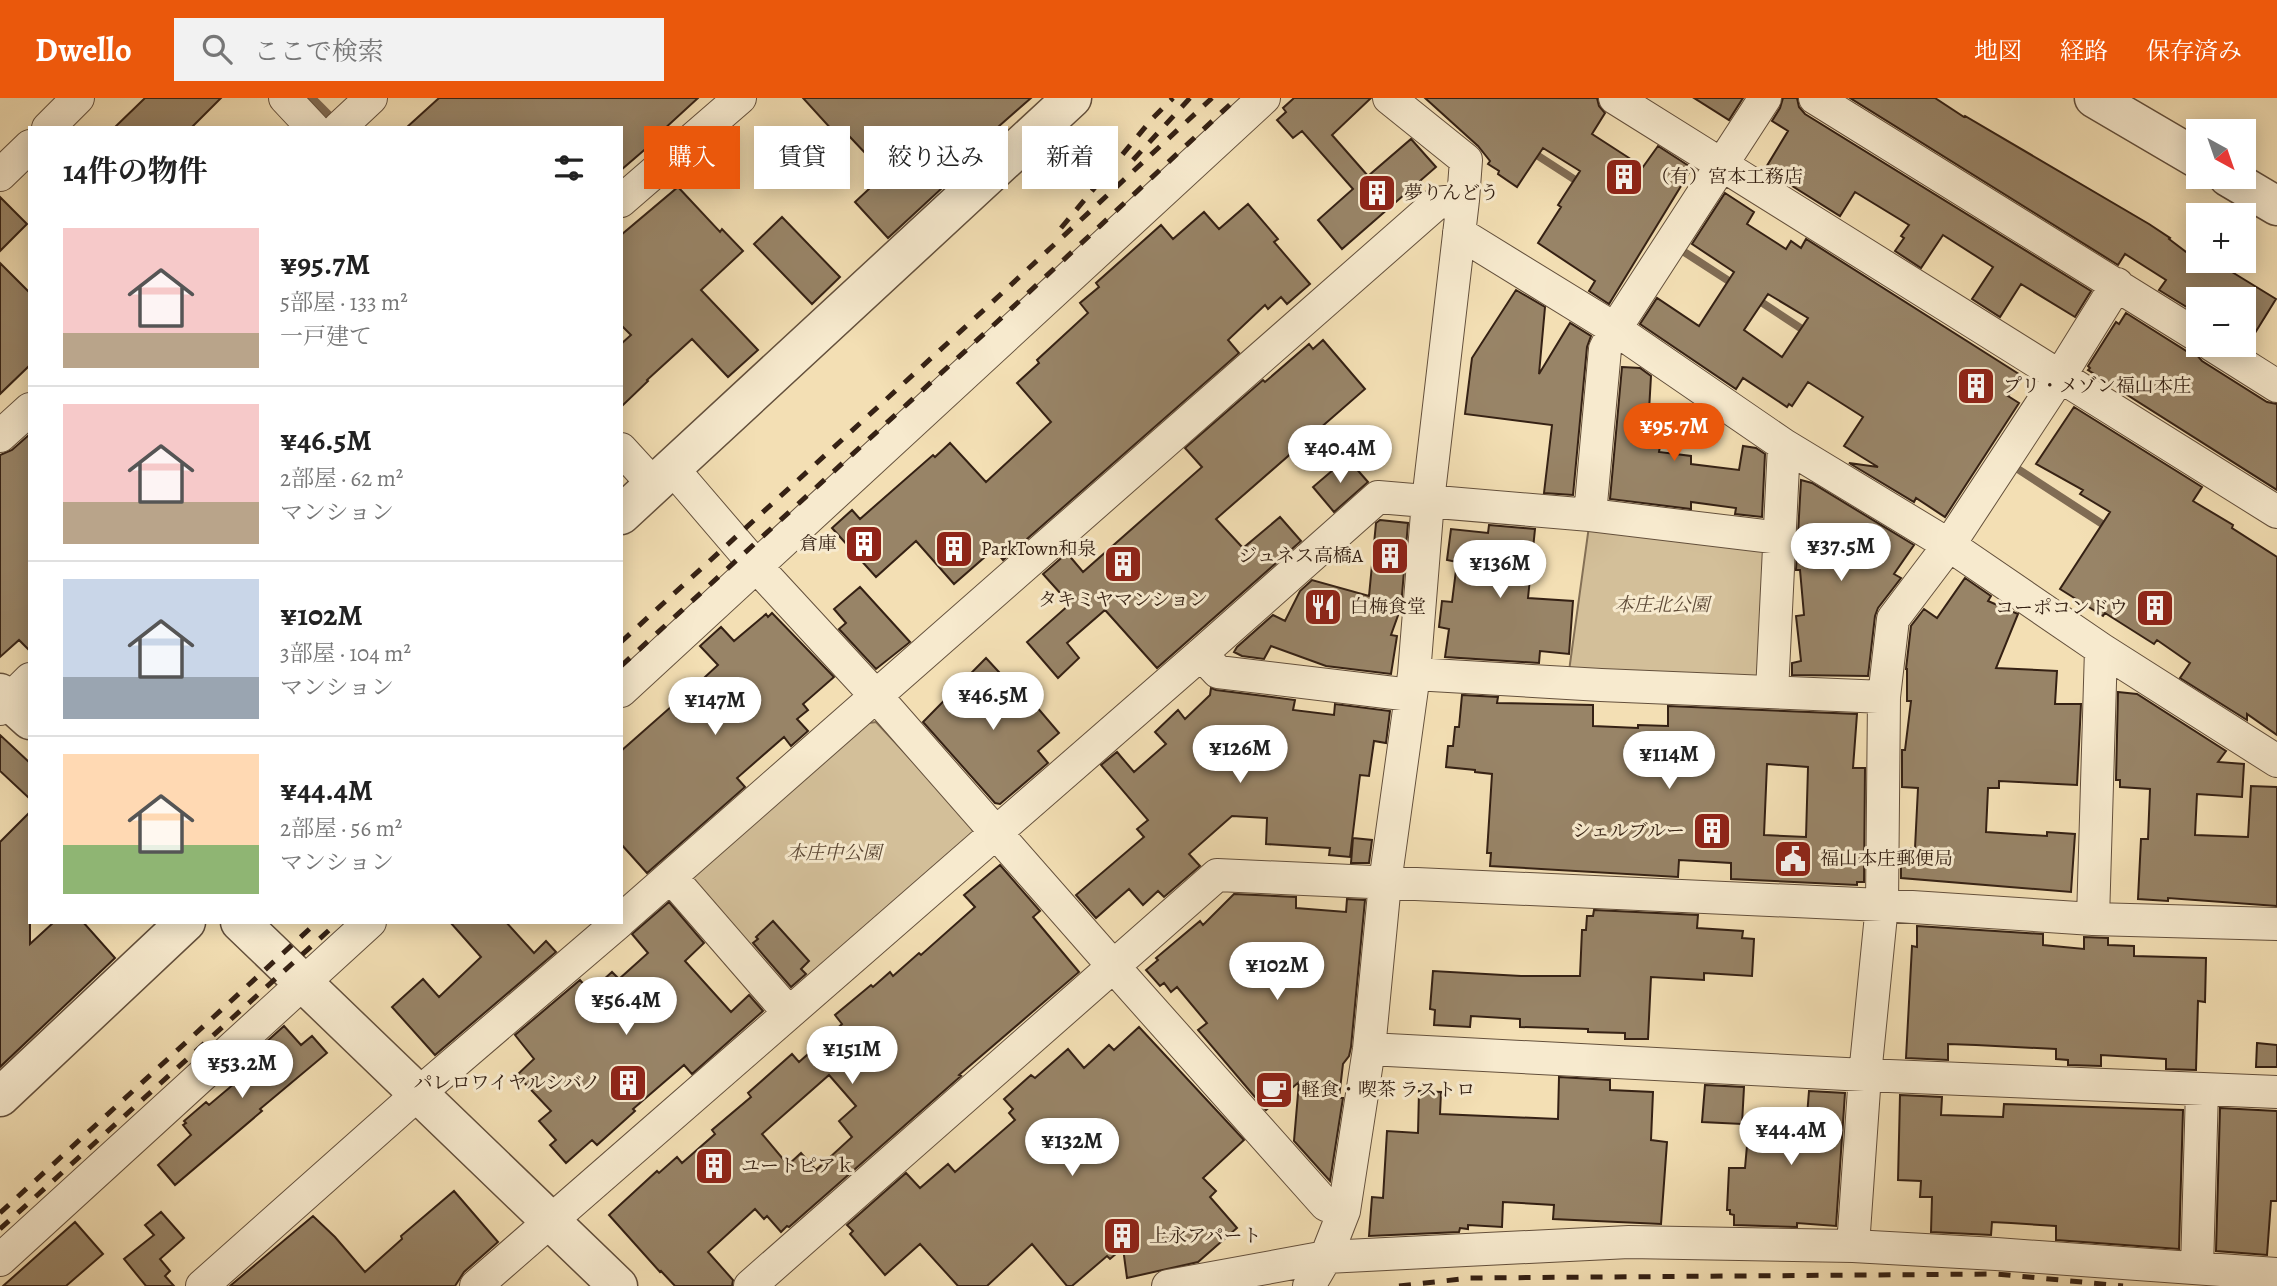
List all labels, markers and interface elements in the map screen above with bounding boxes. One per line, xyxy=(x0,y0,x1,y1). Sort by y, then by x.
search box xyxy=(174,18,664,81)
text: Dwello xyxy=(35,27,132,72)
icon: search xyxy=(198,30,236,68)
text: ここで検索 xyxy=(254,34,384,69)
text: 地図 xyxy=(1974,35,2022,67)
text: 経路 xyxy=(2060,35,2108,67)
text: 保存済み xyxy=(2146,35,2242,67)
north arrow xyxy=(2186,119,2256,189)
map controls xyxy=(2186,119,2256,357)
chip: 購入 xyxy=(644,126,740,189)
chip: 賃貸 xyxy=(754,126,850,189)
chip: 絞り込み xyxy=(864,126,1008,189)
chip: 新着 xyxy=(1022,126,1118,189)
icon: filters xyxy=(550,149,588,187)
text: 14件の物件 xyxy=(63,151,208,191)
building icon: （有）宮本工務店 xyxy=(1603,156,1645,198)
place label: （有）宮本工務店 xyxy=(1651,164,1803,190)
building icon: 夢りんどう xyxy=(1356,172,1398,214)
place label: 夢りんどう xyxy=(1404,180,1499,206)
button: + xyxy=(2186,203,2256,273)
text: ¥95.7M xyxy=(280,244,370,284)
icon: home xyxy=(119,256,203,340)
text: 5部屋 · 133 m² xyxy=(280,287,408,318)
button: − xyxy=(2186,287,2256,357)
text: 一戸建て xyxy=(280,321,372,352)
building icon: プリ・メゾン福山本庄 xyxy=(1955,365,1997,407)
place label: プリ・メゾン福山本庄 xyxy=(2003,373,2192,399)
pin: ¥95.7M xyxy=(1617,404,1731,463)
text: ¥95.7M xyxy=(1639,410,1709,441)
text: ¥46.5M xyxy=(280,420,372,460)
pin: ¥40.4M xyxy=(1283,426,1397,485)
icon: home xyxy=(119,432,203,516)
text: ¥40.4M xyxy=(1304,432,1376,463)
text: 2部屋 · 62 m² xyxy=(280,463,403,494)
text: マンション xyxy=(280,497,394,528)
building icon: 倉庫 xyxy=(843,523,885,565)
pin: ¥37.5M xyxy=(1784,524,1898,583)
building icon: ParkTown和泉 xyxy=(933,528,975,570)
text: ¥37.5M xyxy=(1807,530,1875,561)
place label: 倉庫 xyxy=(799,531,837,557)
building icon: ジュネス高橋A xyxy=(1369,535,1411,577)
place label: ParkTown和泉 xyxy=(981,536,1096,562)
pin: ¥136M xyxy=(1451,540,1549,600)
building icon: タキミヤマンション xyxy=(1102,543,1144,585)
place label: ジュネス高橋A xyxy=(1238,543,1364,569)
text: ¥136M xyxy=(1469,547,1531,578)
restaurant icon: 白梅食堂 xyxy=(1302,586,1344,628)
place label: タキミヤマンション xyxy=(1038,587,1208,613)
building icon: コーポコンドウ xyxy=(2134,587,2176,629)
park label: 本庄北公園 xyxy=(1614,592,1712,618)
place label: 白梅食堂 xyxy=(1350,594,1426,620)
text: ¥102M xyxy=(280,595,363,635)
place label: コーポコンドウ xyxy=(1995,595,2128,621)
icon: home xyxy=(119,607,203,691)
text: 3部屋 · 104 m² xyxy=(280,638,411,669)
text: マンション xyxy=(280,672,394,703)
pin: ¥46.5M xyxy=(936,672,1050,732)
pin: ¥147M xyxy=(666,678,764,737)
text: ¥46.5M xyxy=(958,679,1028,710)
text: ¥147M xyxy=(684,684,746,715)
pin: ¥126M xyxy=(1191,726,1289,785)
text: ¥126M xyxy=(1209,732,1271,763)
pin: ¥114M xyxy=(1620,732,1718,791)
text: ¥114M xyxy=(1639,738,1699,769)
text: ¥44.4M xyxy=(280,770,373,810)
icon: home xyxy=(119,782,203,866)
building icon: シェルブルー xyxy=(1691,810,1733,852)
text: 2部屋 · 56 m² xyxy=(280,813,402,844)
place label: シェルブルー xyxy=(1572,818,1685,844)
public building icon: 福山本庄郵便局 xyxy=(1772,838,1814,880)
park label: 本庄中公園 xyxy=(786,840,884,866)
place label: 福山本庄郵便局 xyxy=(1820,846,1953,872)
text: マンション xyxy=(280,847,394,878)
pin: ¥102M xyxy=(1228,942,1326,1002)
text: ¥102M xyxy=(1245,949,1309,980)
pin: ¥56.4M xyxy=(569,978,683,1037)
text: ¥56.4M xyxy=(591,984,661,1015)
pin: ¥151M xyxy=(803,1026,901,1086)
text: ¥151M xyxy=(823,1033,881,1064)
pin: ¥53.2M xyxy=(185,1040,299,1100)
text: ¥53.2M xyxy=(207,1047,277,1078)
building icon: パレロワイヤルシバノ xyxy=(607,1062,649,1104)
cafe icon: 軽食・喫茶 ラストロ xyxy=(1253,1069,1295,1111)
place label: パレロワイヤルシバノ xyxy=(414,1070,601,1096)
place label: 軽食・喫茶 ラストロ xyxy=(1301,1077,1475,1103)
pin: ¥44.4M xyxy=(1734,1108,1848,1167)
text: ¥44.4M xyxy=(1755,1114,1827,1145)
pin: ¥132M xyxy=(1023,1118,1121,1178)
text: ¥132M xyxy=(1041,1125,1103,1156)
building icon: ユートピアｋ xyxy=(693,1145,735,1187)
place label: ユートピアｋ xyxy=(741,1153,855,1179)
building icon: 上永アパート xyxy=(1101,1215,1143,1257)
place label: 上永アパート xyxy=(1149,1223,1261,1249)

